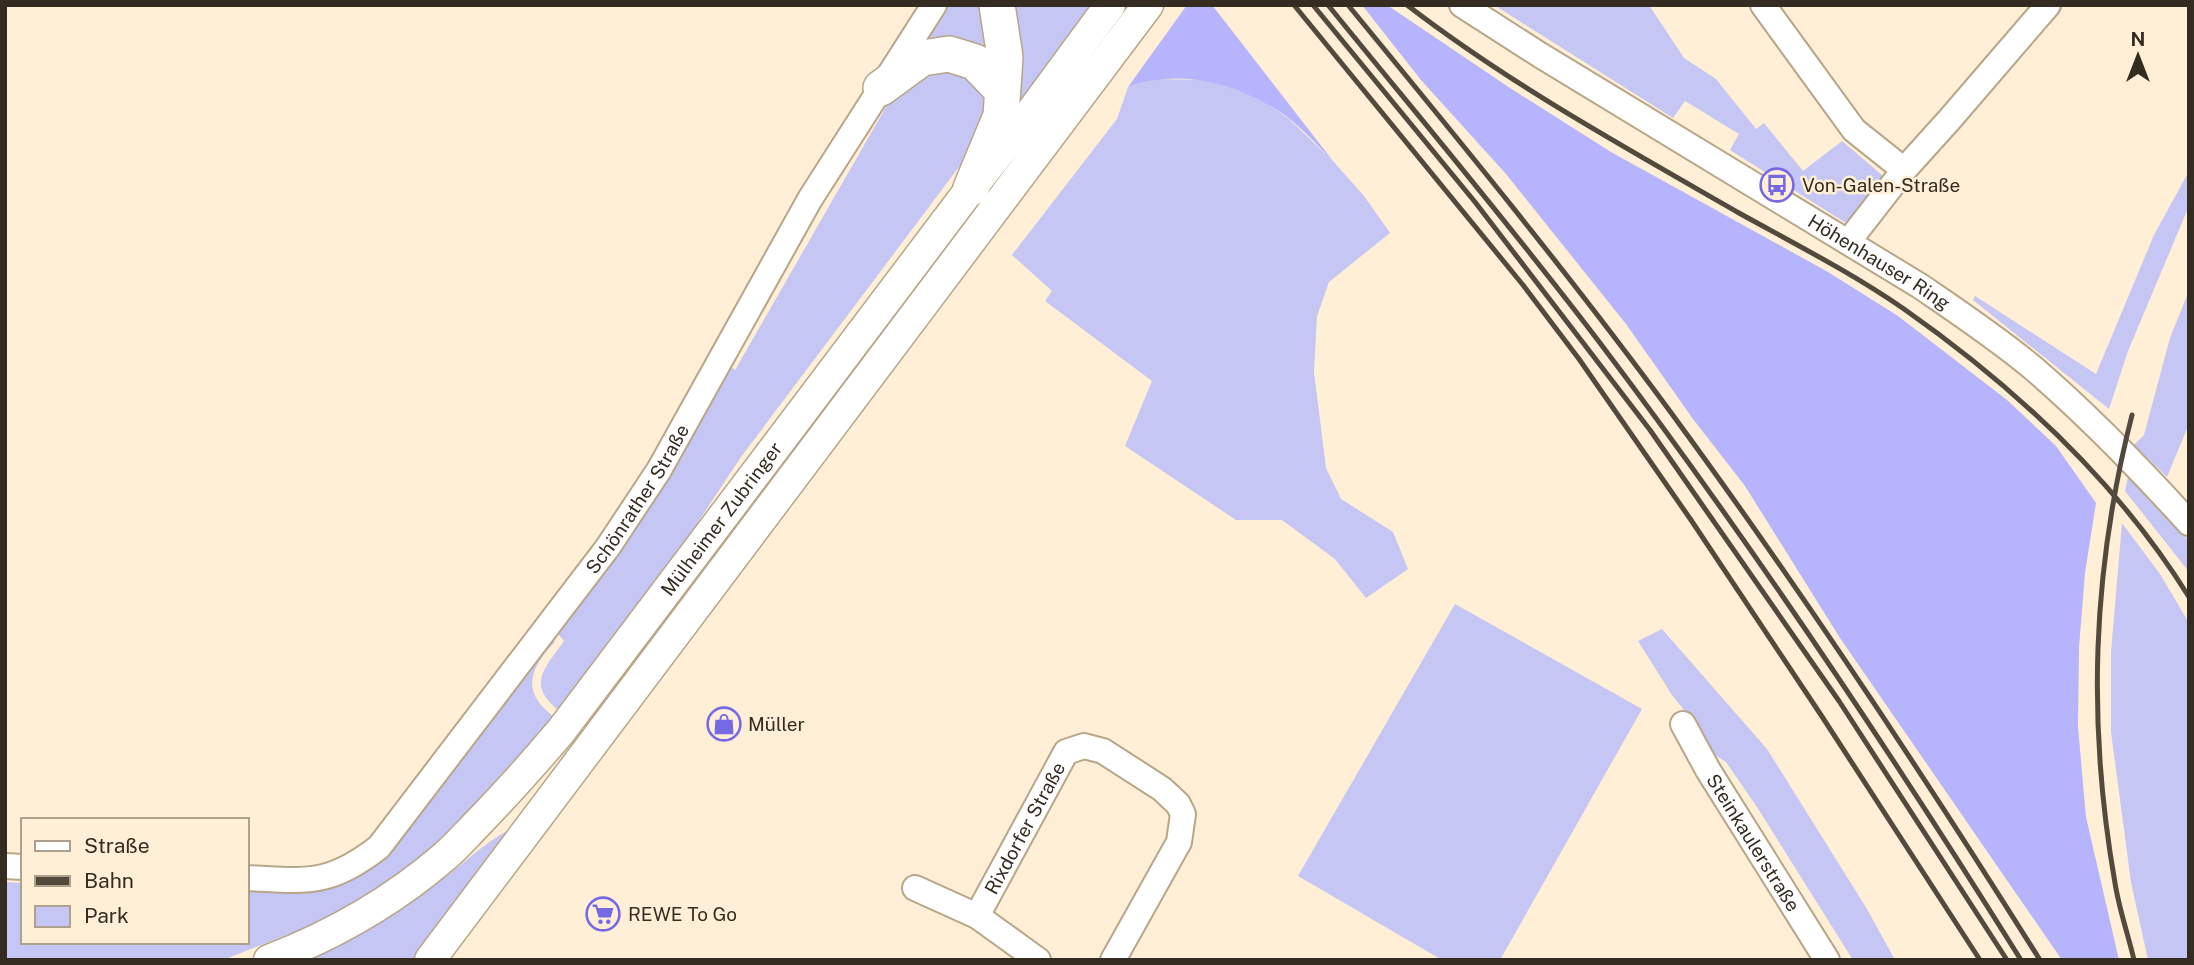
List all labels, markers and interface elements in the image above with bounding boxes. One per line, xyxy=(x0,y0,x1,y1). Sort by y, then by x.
north arrow xyxy=(2103,21,2173,91)
text: N xyxy=(2131,28,2145,50)
bus stop icon: Von-Galen-Straße xyxy=(1758,166,1796,204)
place label: Von-Galen-Straße xyxy=(1802,174,1960,196)
street label: Höhenhauser Ring xyxy=(1804,210,1955,314)
street label: Schönrather Straße xyxy=(581,420,693,578)
street label: Mülheimer Zubringer xyxy=(656,438,786,600)
shop icon: Müller xyxy=(705,705,743,743)
place label: Müller xyxy=(748,713,805,735)
street label: Rixdorfer Straße xyxy=(980,758,1069,898)
street label: Steinkaulerstraße xyxy=(1702,770,1805,915)
legend xyxy=(21,818,248,944)
text: Straße xyxy=(84,833,150,858)
text: Bahn xyxy=(84,868,134,893)
supermarket icon: REWE To Go xyxy=(584,895,622,933)
text: Park xyxy=(84,903,129,928)
place label: REWE To Go xyxy=(628,903,737,925)

